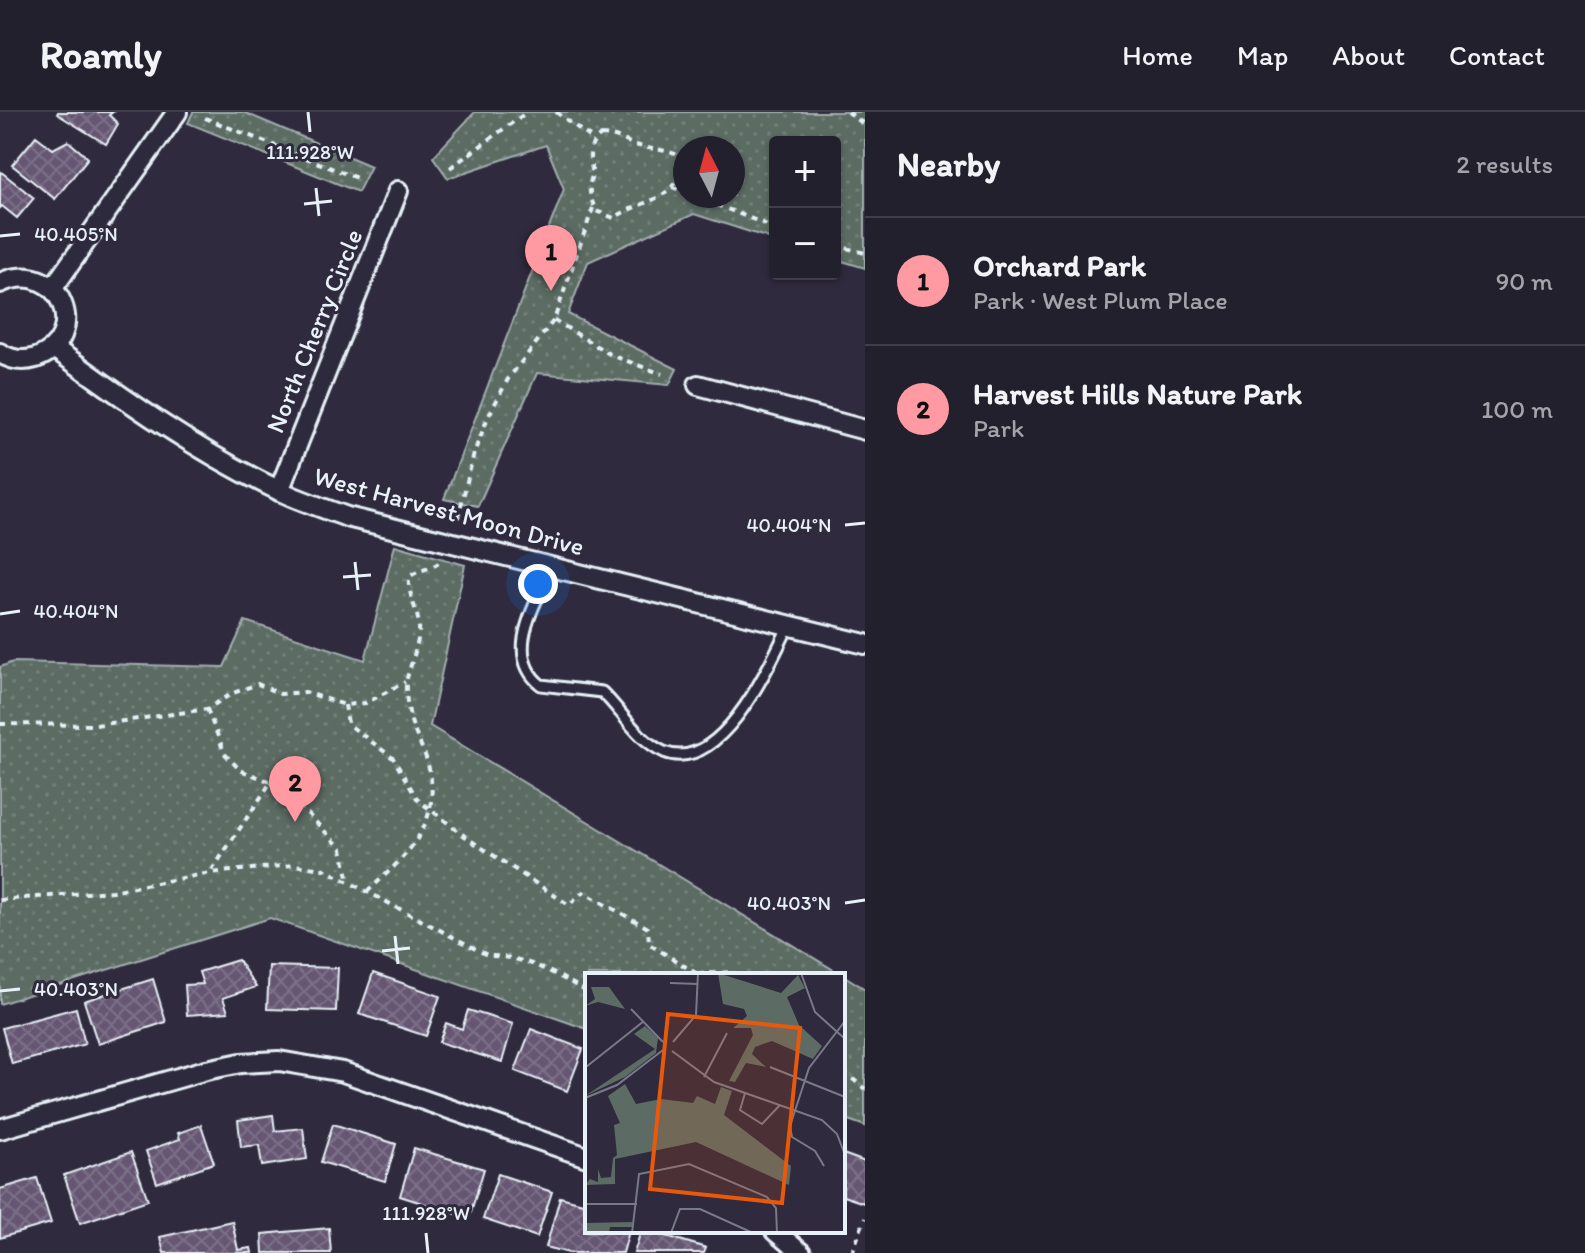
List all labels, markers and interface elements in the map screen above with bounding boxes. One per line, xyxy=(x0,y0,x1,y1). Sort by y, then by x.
text: Roamly xyxy=(40,32,162,78)
text: Home xyxy=(1122,38,1193,72)
text: Map xyxy=(1237,38,1288,72)
text: About xyxy=(1332,38,1405,72)
text: Contact xyxy=(1449,38,1545,72)
north arrow xyxy=(673,136,745,208)
map controls xyxy=(769,136,841,280)
button: + xyxy=(769,136,841,208)
text: 111.928°W xyxy=(266,140,354,164)
text: Nearby xyxy=(897,144,1000,185)
text: 2 results xyxy=(1456,148,1553,180)
button: − xyxy=(769,208,841,280)
text: 40.405°N xyxy=(34,222,118,246)
street label: North Cherry Circle xyxy=(258,224,370,438)
pin: 1 xyxy=(525,225,577,291)
text: Orchard Park xyxy=(973,247,1146,284)
text: 1 xyxy=(917,265,929,297)
text: 90 m xyxy=(1496,265,1553,297)
text: Park · West Plum Place xyxy=(973,284,1228,316)
text: Harvest Hills Nature Park xyxy=(973,375,1302,412)
text: 2 xyxy=(916,393,930,425)
text: 100 m xyxy=(1481,393,1553,425)
text: Park xyxy=(973,412,1024,444)
street label: West Harvest Moon Drive xyxy=(310,459,588,563)
text: 40.404°N xyxy=(746,513,832,537)
your location xyxy=(518,564,558,604)
text: 40.404°N xyxy=(33,599,119,623)
pin: 2 xyxy=(269,756,321,822)
text: 40.403°N xyxy=(747,891,831,915)
inset map xyxy=(585,973,845,1233)
text: 40.403°N xyxy=(34,977,118,1001)
text: 111.928°W xyxy=(382,1201,470,1225)

